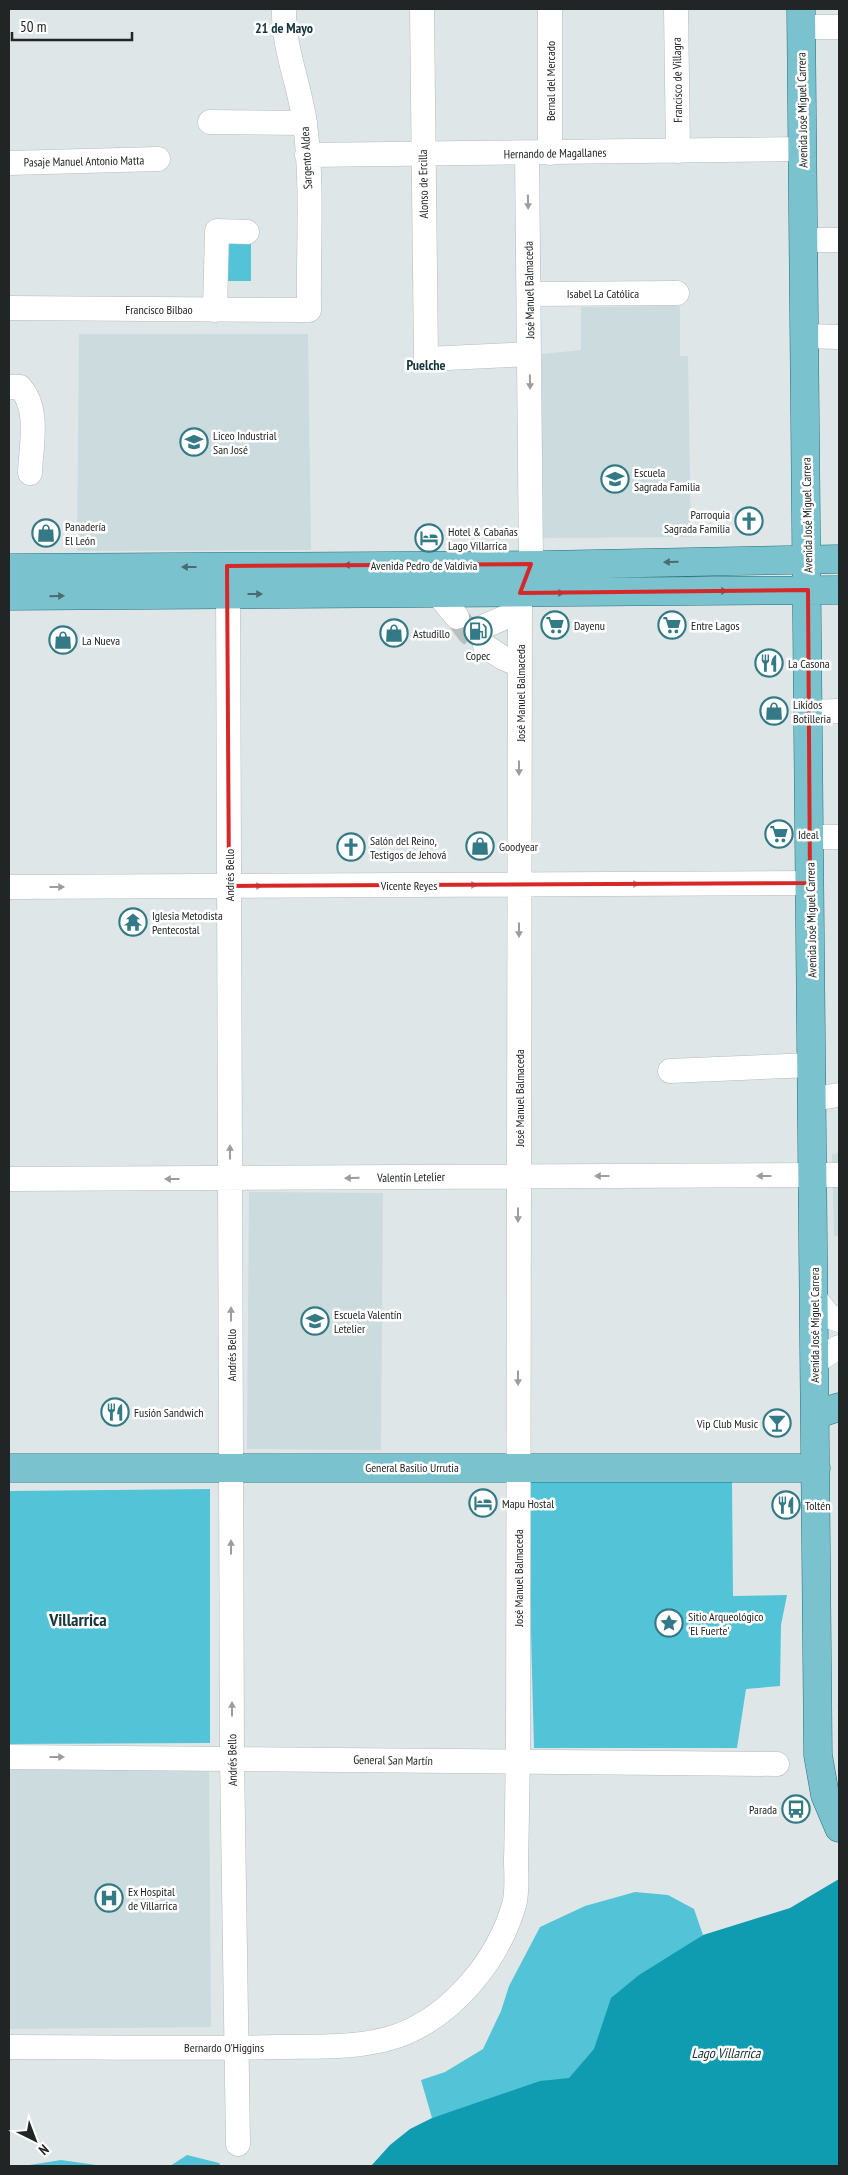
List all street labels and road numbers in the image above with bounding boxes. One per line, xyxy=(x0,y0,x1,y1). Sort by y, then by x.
street label: Francisco de Villagra xyxy=(669,37,685,123)
street label: Bernal del Mercado xyxy=(543,41,558,121)
street label: Avenida José Miguel Carrera xyxy=(793,52,811,168)
street label: Sargento Aldea xyxy=(297,126,315,190)
street label: Hernando de Magallanes xyxy=(504,145,606,161)
street label: Alonso de Ercilla xyxy=(415,149,431,219)
street label: Pasaje Manuel Antonio Matta xyxy=(24,152,145,170)
street label: José Manuel Balmaceda xyxy=(521,241,537,340)
street label: Isabel La Católica xyxy=(567,286,639,301)
street label: Francisco Bilbao xyxy=(125,302,193,317)
street label: Avenida José Miguel Carrera xyxy=(798,457,816,573)
street label: Avenida Pedro de Valdivia xyxy=(371,558,477,573)
street label: José Manuel Balmaceda xyxy=(513,644,528,743)
street label: Andrés Bello xyxy=(222,849,237,901)
street label: Avenida José Miguel Carrera xyxy=(802,862,820,978)
street label: Vicente Reyes xyxy=(380,878,437,893)
street label: José Manuel Balmaceda xyxy=(512,1049,527,1148)
street label: Valentín Letelier xyxy=(376,1169,446,1185)
street label: Avenida José Miguel Carrera xyxy=(807,1267,822,1383)
street label: Andrés Bello xyxy=(224,1329,239,1381)
street label: General Basilio Urrutia xyxy=(365,1460,459,1475)
street label: José Manuel Balmaceda xyxy=(511,1529,526,1628)
street label: Andrés Bello xyxy=(224,1734,240,1786)
street label: General San Martín xyxy=(353,1752,433,1768)
street label: Bernardo O'Higgins xyxy=(184,2040,264,2055)

